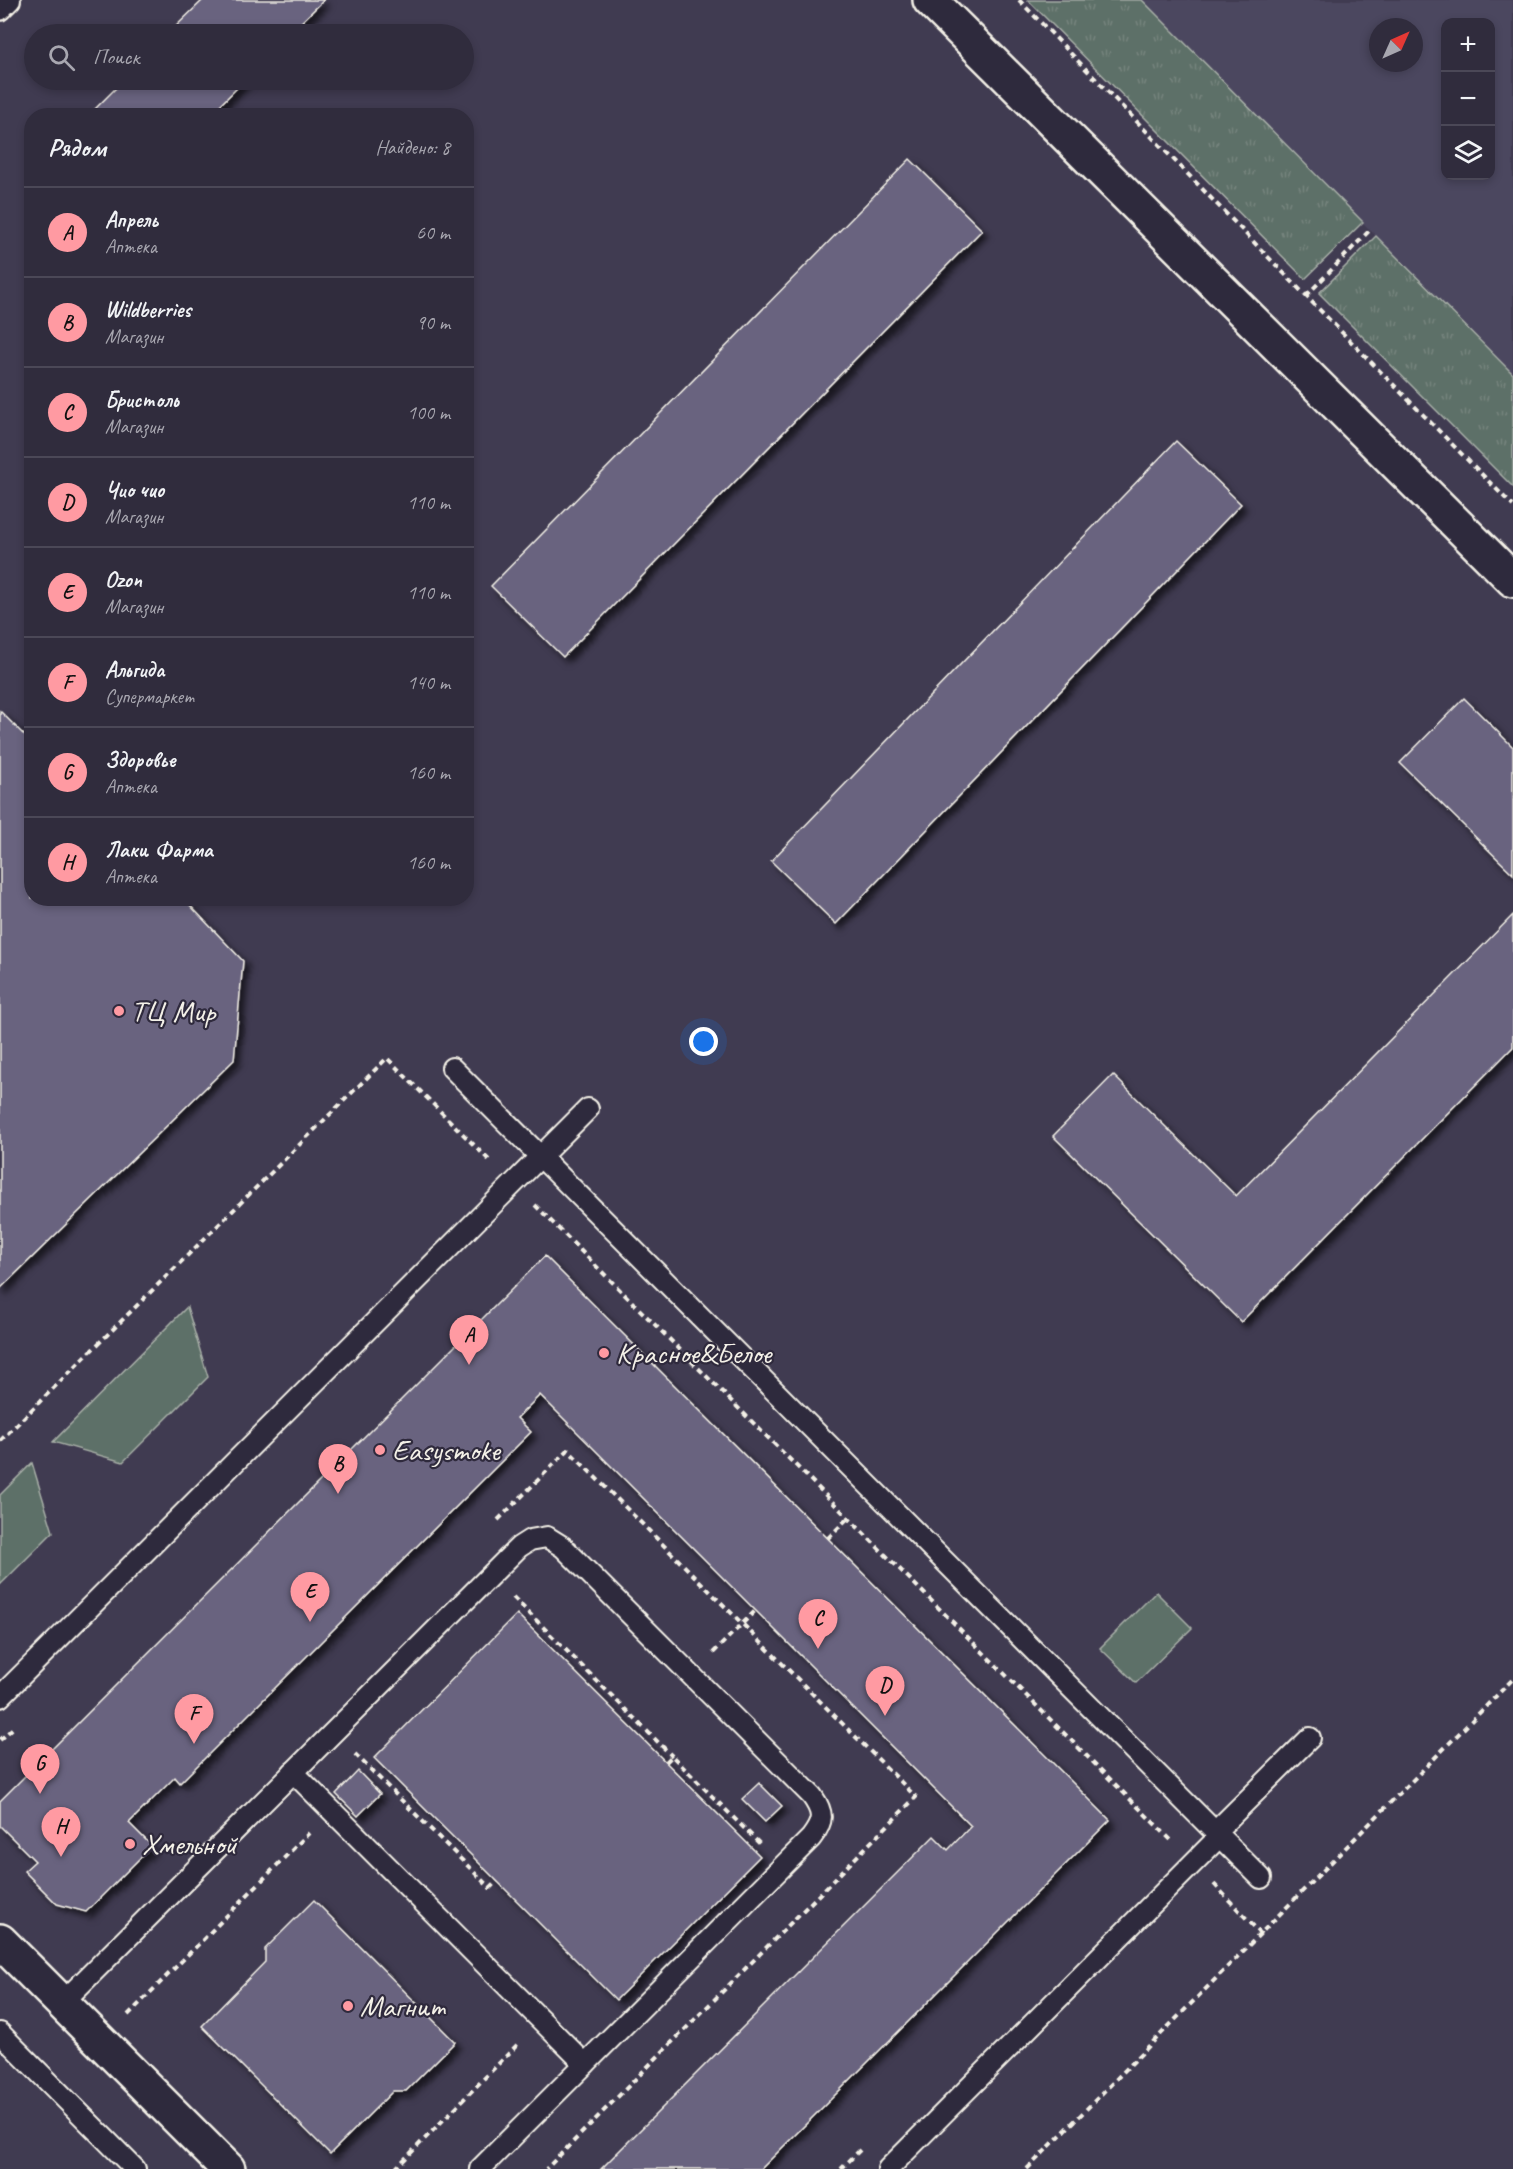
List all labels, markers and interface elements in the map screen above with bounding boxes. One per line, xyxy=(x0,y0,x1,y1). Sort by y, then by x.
north arrow xyxy=(1369,18,1423,72)
map controls xyxy=(1441,18,1495,180)
button: + xyxy=(1441,18,1495,72)
search box xyxy=(24,24,474,90)
icon: search xyxy=(45,41,78,74)
text: Поиск xyxy=(93,43,139,71)
button: − xyxy=(1441,72,1495,126)
button: layers xyxy=(1441,126,1495,180)
text: Рядом xyxy=(48,131,106,164)
text: Найдено: 8 xyxy=(375,135,450,160)
text: Апрель xyxy=(105,206,158,234)
text: A xyxy=(62,220,73,245)
text: 60 m xyxy=(416,220,450,245)
text: Аптека xyxy=(105,234,157,259)
text: Wildberries xyxy=(105,296,191,324)
text: B xyxy=(62,310,73,335)
text: 90 m xyxy=(416,310,450,335)
text: Магазин xyxy=(105,324,163,349)
text: Бристоль xyxy=(105,386,179,414)
text: C xyxy=(63,400,72,425)
text: 100 m xyxy=(407,400,450,425)
text: Магазин xyxy=(105,414,163,439)
text: Чио чио xyxy=(105,476,164,504)
text: D xyxy=(62,490,73,515)
text: 110 m xyxy=(407,490,450,515)
text: Магазин xyxy=(105,504,163,529)
text: Ozon xyxy=(105,566,142,594)
text: E xyxy=(62,580,73,605)
text: 110 m xyxy=(407,580,450,605)
text: Магазин xyxy=(105,594,163,619)
text: Альгида xyxy=(105,656,164,684)
text: F xyxy=(63,670,72,695)
text: 140 m xyxy=(407,670,450,695)
text: Супермаркет xyxy=(105,684,194,709)
text: Здоровье xyxy=(105,746,176,774)
text: G xyxy=(63,760,72,785)
text: 160 m xyxy=(407,760,450,785)
text: Аптека xyxy=(105,774,157,799)
text: Лаки Фарма xyxy=(105,836,213,864)
text: H xyxy=(62,850,73,875)
text: 160 m xyxy=(407,850,450,875)
text: Аптека xyxy=(105,864,157,889)
place label: ТЦ Мир xyxy=(131,992,217,1030)
marker: ТЦ Мир xyxy=(112,1004,126,1018)
your location xyxy=(689,1027,718,1056)
pin: A xyxy=(450,1316,488,1365)
place label: Красное&Белое xyxy=(616,1334,774,1372)
marker: Красное&Белое xyxy=(597,1346,611,1360)
place label: Easysmoke xyxy=(392,1431,502,1469)
marker: Easysmoke xyxy=(373,1443,387,1457)
pin: B xyxy=(318,1444,358,1494)
pin: E xyxy=(290,1572,330,1622)
pin: C xyxy=(798,1600,838,1649)
pin: D xyxy=(866,1666,904,1716)
pin: F xyxy=(174,1694,214,1744)
pin: G xyxy=(20,1744,60,1794)
pin: H xyxy=(42,1808,80,1857)
place label: Хмельной xyxy=(142,1825,238,1863)
marker: Хмельной xyxy=(123,1837,137,1851)
place label: Магнит xyxy=(360,1987,446,2025)
marker: Магнит xyxy=(341,1999,355,2013)

